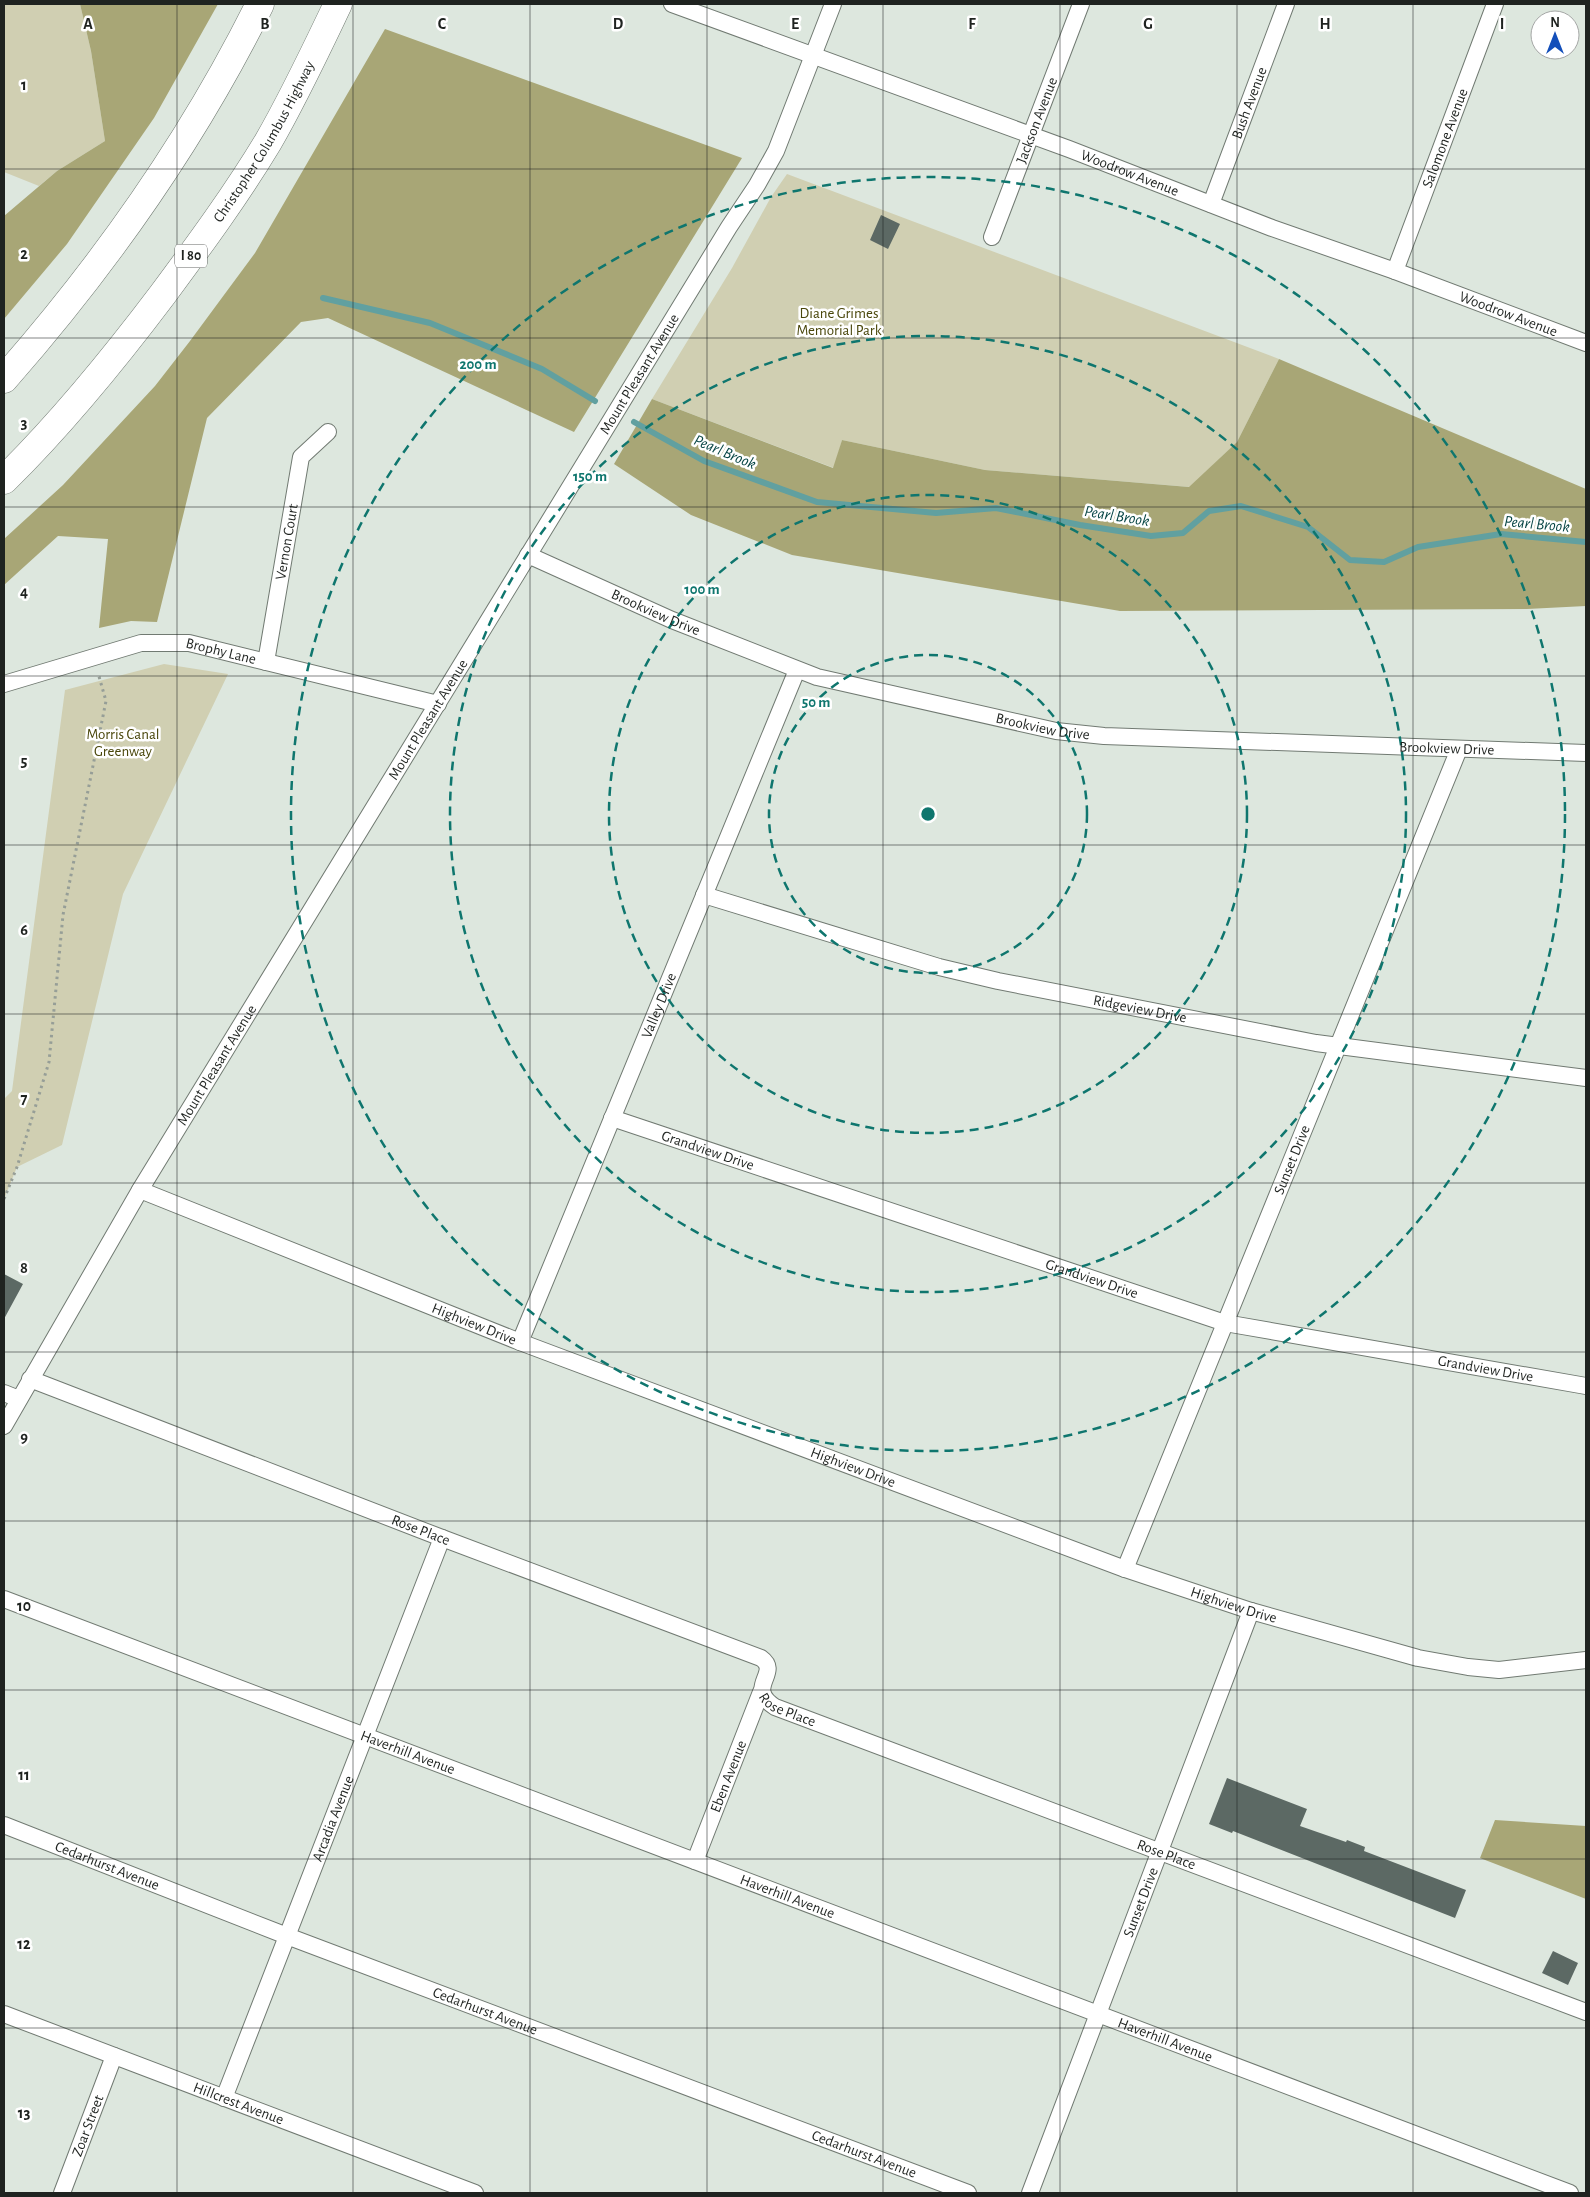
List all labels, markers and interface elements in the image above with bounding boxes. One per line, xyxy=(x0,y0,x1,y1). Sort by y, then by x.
north arrow xyxy=(1530,10,1580,60)
text: A xyxy=(83,16,93,32)
text: B xyxy=(260,16,270,32)
text: C xyxy=(438,16,447,32)
text: D xyxy=(613,16,624,32)
text: E xyxy=(791,16,799,32)
text: F xyxy=(968,16,976,32)
text: G xyxy=(1143,16,1153,32)
text: H xyxy=(1319,16,1331,32)
text: I xyxy=(1500,16,1504,32)
text: N xyxy=(1550,16,1560,30)
street label: Christopher Columbus Highway xyxy=(210,58,317,225)
street label: Bush Avenue xyxy=(1229,65,1269,141)
street label: Jackson Avenue xyxy=(1013,75,1060,165)
text: 1 xyxy=(21,77,27,93)
street label: Salomone Avenue xyxy=(1419,86,1470,190)
street label: Woodrow Avenue xyxy=(1079,147,1181,199)
road number: I 80 xyxy=(175,245,207,268)
text: 2 xyxy=(20,246,28,262)
street label: Woodrow Avenue xyxy=(1457,288,1560,339)
park label: Diane Grimes Memorial Park xyxy=(796,306,882,338)
street label: Mount Pleasant Avenue xyxy=(597,311,682,437)
text: 200 m xyxy=(459,357,497,372)
text: 3 xyxy=(21,415,28,431)
water label: Pearl Brook xyxy=(692,432,758,472)
text: 150 m xyxy=(573,469,607,484)
street label: Vernon Court xyxy=(273,502,300,581)
water label: Pearl Brook xyxy=(1083,503,1151,529)
water label: Pearl Brook xyxy=(1504,513,1570,535)
text: 100 m xyxy=(684,582,720,597)
text: 4 xyxy=(20,584,28,600)
street label: Brookview Drive xyxy=(609,586,702,638)
street label: Brophy Lane xyxy=(184,635,258,667)
street label: Mount Pleasant Avenue xyxy=(385,657,470,782)
text: 50 m xyxy=(802,695,830,710)
street label: Brookview Drive xyxy=(994,710,1090,742)
park label: Morris Canal Greenway xyxy=(86,727,160,759)
street label: Brookview Drive xyxy=(1399,739,1495,757)
text: 5 xyxy=(21,753,28,769)
centre of rings xyxy=(919,805,937,823)
text: 6 xyxy=(20,922,28,938)
street label: Valley Drive xyxy=(639,971,679,1040)
street label: Ridgeview Drive xyxy=(1092,992,1188,1025)
street label: Mount Pleasant Avenue xyxy=(174,1002,259,1128)
text: 7 xyxy=(21,1091,28,1107)
street label: Sunset Drive xyxy=(1271,1123,1313,1196)
street label: Grandview Drive xyxy=(660,1128,756,1172)
street label: Grandview Drive xyxy=(1044,1256,1140,1301)
text: 8 xyxy=(20,1260,28,1276)
street label: Highview Drive xyxy=(430,1300,519,1347)
street label: Grandview Drive xyxy=(1437,1353,1535,1384)
text: 9 xyxy=(20,1429,28,1445)
street label: Highview Drive xyxy=(809,1444,898,1490)
street label: Rose Place xyxy=(390,1512,452,1548)
street label: Highview Drive xyxy=(1189,1584,1279,1625)
text: 10 xyxy=(17,1598,31,1614)
street label: Rose Place xyxy=(756,1690,818,1729)
street label: Haverhill Avenue xyxy=(359,1728,457,1777)
street label: Eben Avenue xyxy=(707,1738,749,1814)
text: 11 xyxy=(18,1767,30,1783)
street label: Arcadia Avenue xyxy=(309,1773,356,1863)
street label: Rose Place xyxy=(1135,1836,1198,1872)
street label: Cedarhurst Avenue xyxy=(53,1838,162,1893)
street label: Sunset Drive xyxy=(1120,1865,1160,1939)
street label: Haverhill Avenue xyxy=(738,1871,837,1921)
text: 12 xyxy=(17,1936,31,1952)
street label: Cedarhurst Avenue xyxy=(431,1984,540,2037)
street label: Haverhill Avenue xyxy=(1116,2015,1215,2064)
street label: Hillcrest Avenue xyxy=(191,2079,286,2127)
street label: Zoar Street xyxy=(69,2093,106,2158)
text: 13 xyxy=(18,2105,30,2121)
street label: Cedarhurst Avenue xyxy=(810,2127,919,2180)

